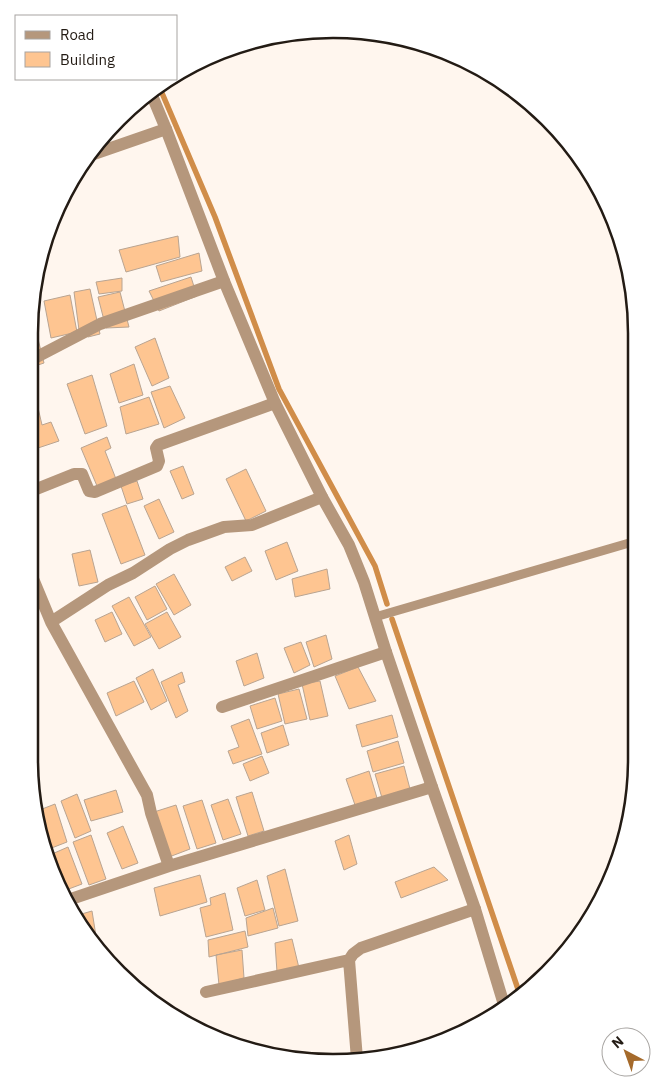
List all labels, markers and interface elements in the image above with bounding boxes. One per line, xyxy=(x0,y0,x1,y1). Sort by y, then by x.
legend xyxy=(15,15,178,80)
text: Road xyxy=(60,25,95,44)
text: Building xyxy=(60,50,115,69)
north arrow xyxy=(601,1027,651,1077)
text: N xyxy=(608,1032,627,1052)

